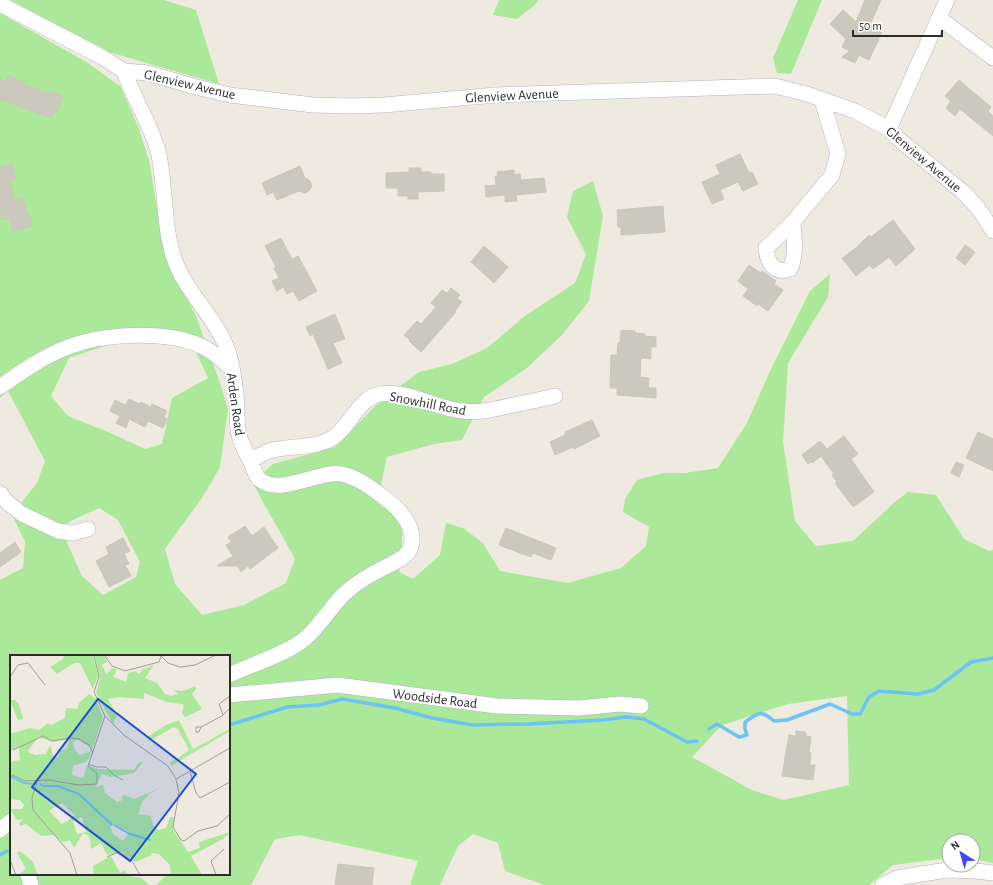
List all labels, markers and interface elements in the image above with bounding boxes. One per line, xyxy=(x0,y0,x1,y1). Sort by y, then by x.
scale bar xyxy=(853,12,942,38)
text: 50 m xyxy=(859,20,882,32)
street label: Glenview Avenue xyxy=(143,68,237,102)
street label: Glenview Avenue xyxy=(465,87,559,105)
street label: Glenview Avenue xyxy=(883,124,964,195)
street label: Arden Road xyxy=(224,372,246,437)
street label: Snowhill Road xyxy=(388,390,467,418)
inset map xyxy=(10,655,230,875)
street label: Woodside Road xyxy=(392,687,478,711)
north arrow xyxy=(941,833,981,873)
text: N xyxy=(949,839,962,852)

